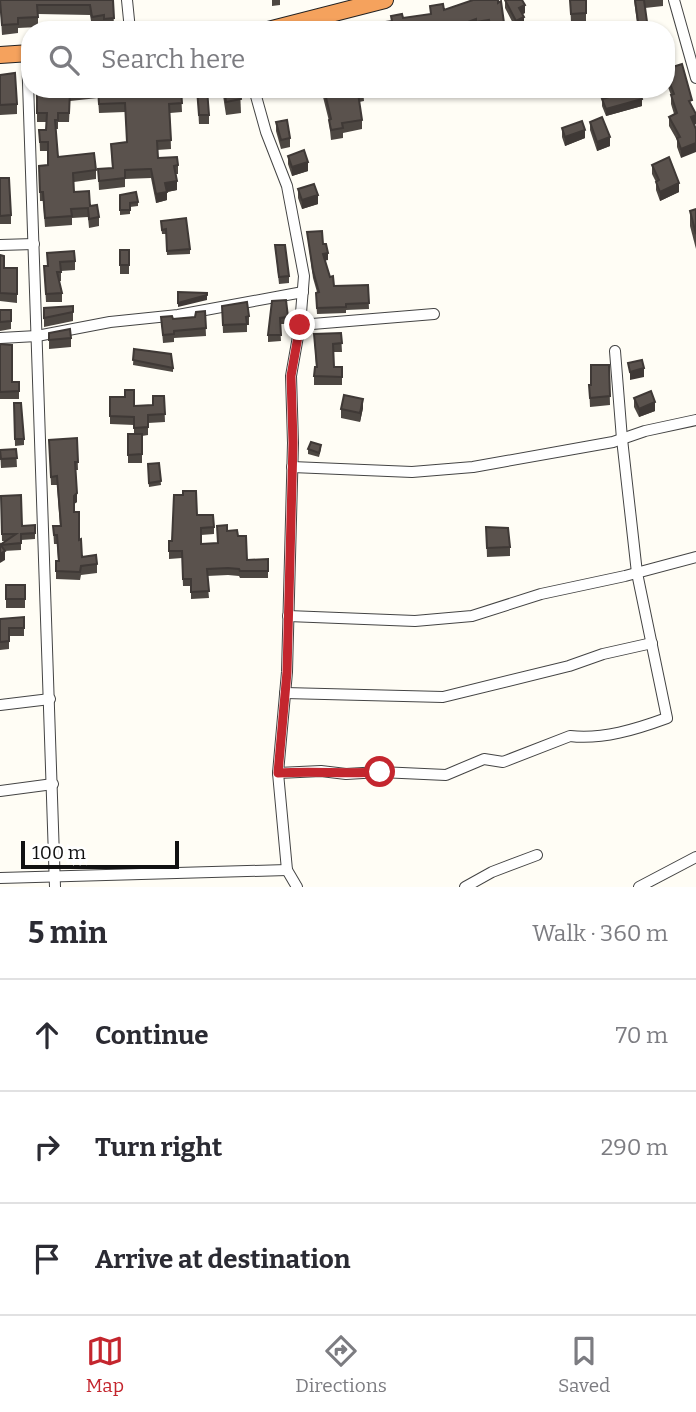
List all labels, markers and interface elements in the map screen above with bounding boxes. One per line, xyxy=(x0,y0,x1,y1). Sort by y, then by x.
search box xyxy=(21,21,675,98)
icon: search xyxy=(45,41,83,79)
text: Search here xyxy=(101,44,245,75)
route end xyxy=(284,309,315,340)
route start xyxy=(364,756,395,787)
scale bar xyxy=(21,838,178,870)
text: 100 m xyxy=(32,841,86,864)
text: 5 min xyxy=(28,915,107,951)
text: Walk · 360 m xyxy=(532,919,668,947)
icon: ahead xyxy=(28,1016,66,1054)
text: Continue xyxy=(95,1020,209,1051)
text: 70 m xyxy=(616,1021,668,1049)
icon: right xyxy=(28,1128,66,1166)
text: Turn right xyxy=(95,1132,222,1163)
text: 290 m xyxy=(601,1133,668,1161)
icon: arrive xyxy=(28,1240,66,1278)
text: Arrive at destination xyxy=(95,1244,350,1275)
tab: Map xyxy=(86,1332,124,1397)
tab: Directions xyxy=(295,1332,387,1397)
tab: Saved xyxy=(558,1332,610,1397)

